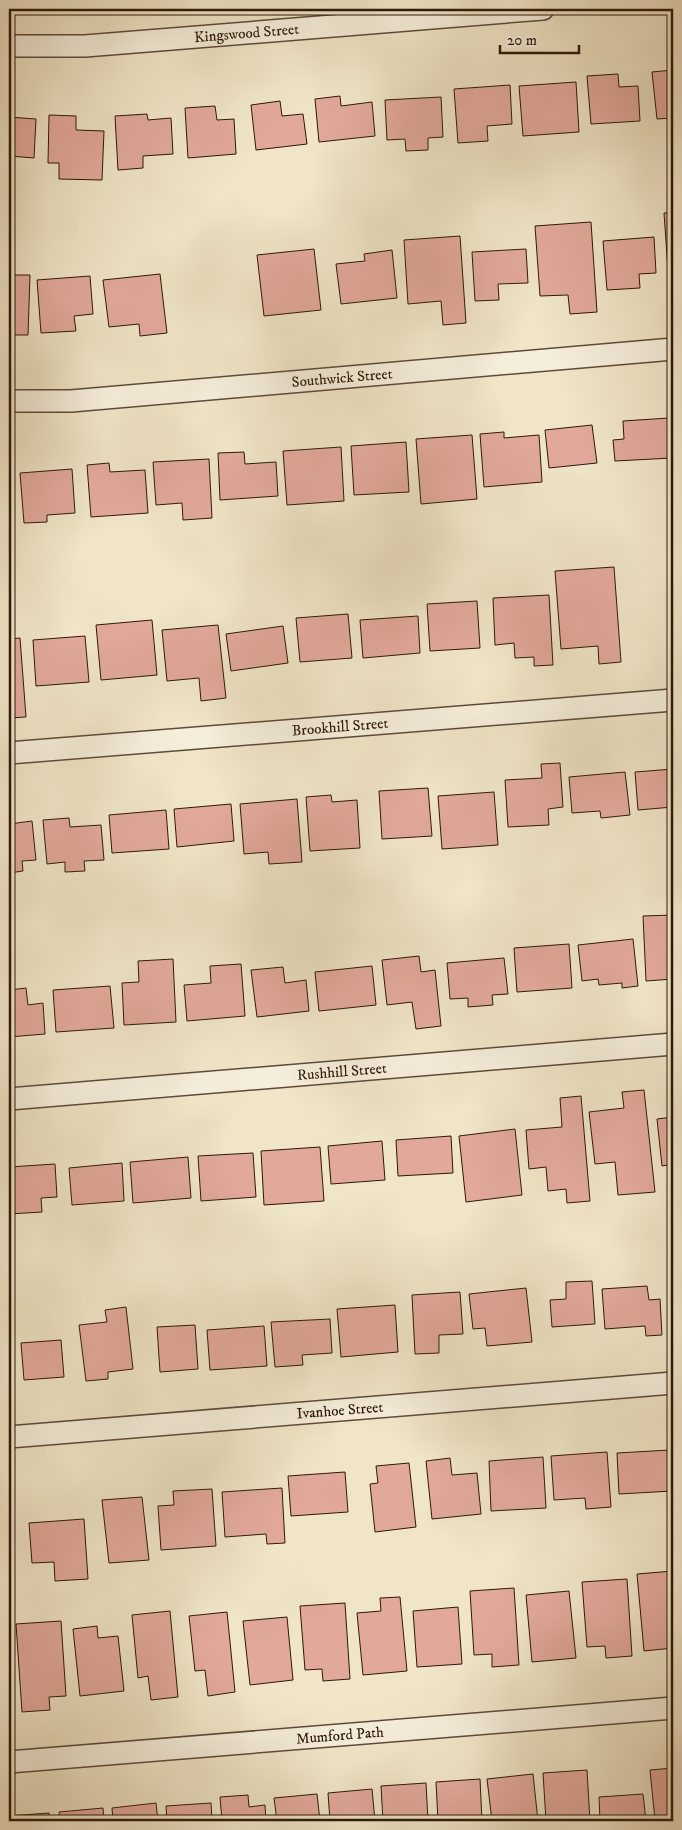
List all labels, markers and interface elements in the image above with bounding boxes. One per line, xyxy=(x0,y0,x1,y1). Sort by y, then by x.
street label: Kingswood Street xyxy=(193,20,300,47)
scale bar xyxy=(500,22,578,54)
text: 20 m xyxy=(507,31,537,50)
street label: Southwick Street xyxy=(291,364,393,392)
street label: Brookhill Street xyxy=(291,714,389,740)
street label: Rushhill Street xyxy=(296,1059,388,1085)
street label: Ivanhoe Street xyxy=(296,1398,384,1424)
street label: Mumford Path xyxy=(295,1723,385,1749)

